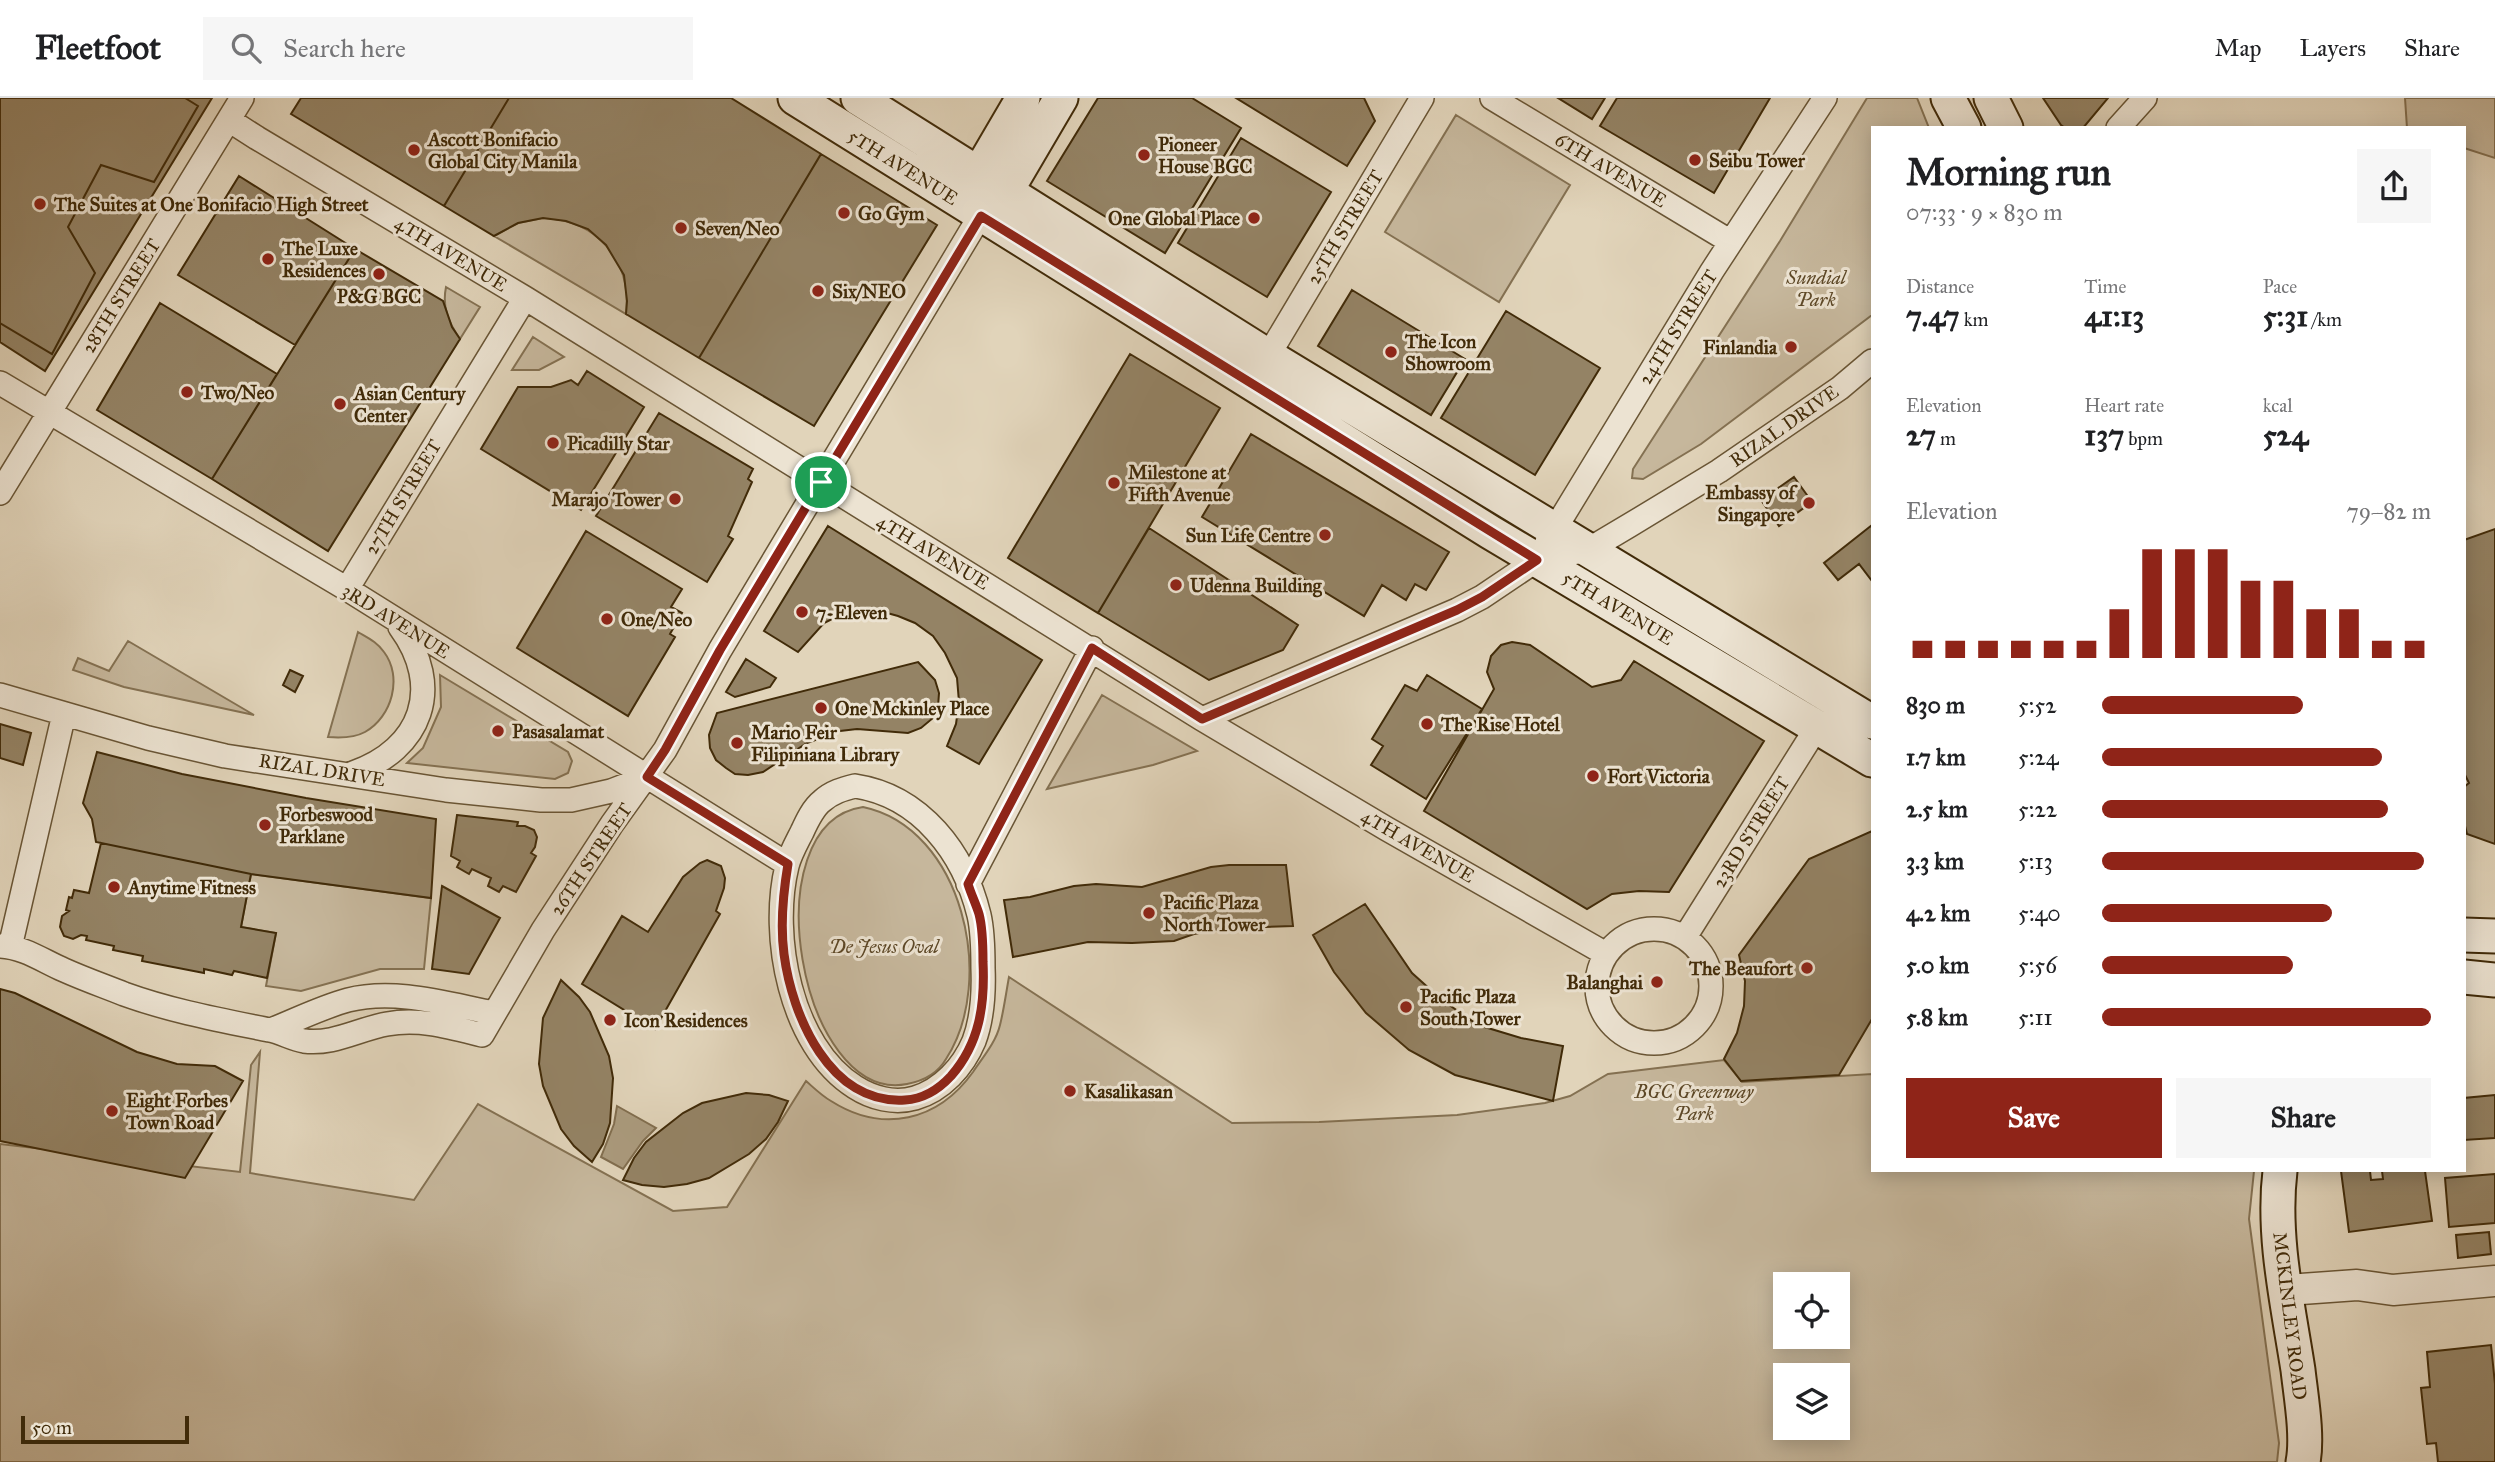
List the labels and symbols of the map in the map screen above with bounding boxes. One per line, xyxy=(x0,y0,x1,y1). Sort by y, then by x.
street label: 5TH AVENUE xyxy=(844,124,963,210)
place label: Ascott Bonifacio Global City Manila xyxy=(426,128,578,174)
street label: 6TH AVENUE xyxy=(1551,128,1671,213)
place label: Pioneer House BGC xyxy=(1158,133,1252,178)
marker: Ascott Bonifacio Global City Manila xyxy=(406,142,422,158)
marker: Pioneer House BGC xyxy=(1136,147,1152,163)
place label: Seibu Tower xyxy=(1709,149,1806,172)
marker: Seibu Tower xyxy=(1687,152,1703,168)
street label: 25TH STREET xyxy=(1302,166,1388,288)
place label: The Suites at One Bonifacio High Street xyxy=(53,193,369,217)
marker: The Suites at One Bonifacio High Street xyxy=(32,196,48,212)
place label: Go Gym xyxy=(858,202,924,226)
marker: Go Gym xyxy=(836,205,852,221)
place label: One Global Place xyxy=(1108,207,1240,230)
marker: One Global Place xyxy=(1246,210,1262,226)
street label: 4TH AVENUE xyxy=(391,211,512,297)
place label: Seven/Neo xyxy=(695,217,780,240)
marker: Seven/Neo xyxy=(673,220,689,236)
street label: 28TH STREET xyxy=(77,235,165,357)
place label: The Luxe Residences xyxy=(281,237,366,282)
marker: The Luxe Residences xyxy=(260,251,276,267)
street label: 24TH STREET xyxy=(1634,265,1722,389)
marker: P&G BGC xyxy=(371,266,387,282)
park label: Sundial Park xyxy=(1785,266,1848,311)
place label: Six/NEO xyxy=(832,280,906,303)
marker: Six/NEO xyxy=(810,283,826,299)
place label: P&G BGC xyxy=(337,285,421,308)
place label: The Icon Showroom xyxy=(1404,330,1491,375)
place label: Finlandia xyxy=(1703,336,1778,359)
marker: Finlandia xyxy=(1783,339,1799,355)
marker: The Icon Showroom xyxy=(1383,344,1399,360)
street label: RIZAL DRIVE xyxy=(1725,380,1843,472)
place label: Two/Neo xyxy=(200,381,275,404)
place label: Asian Century Center xyxy=(352,382,466,427)
marker: Two/Neo xyxy=(179,384,195,400)
marker: Asian Century Center xyxy=(332,396,348,412)
place label: Picadilly Star xyxy=(567,432,670,456)
street label: 27TH STREET xyxy=(360,435,446,559)
marker: Picadilly Star xyxy=(545,435,561,451)
pin xyxy=(791,452,851,512)
place label: Milestone at Fifth Avenue xyxy=(1128,461,1231,506)
marker: Milestone at Fifth Avenue xyxy=(1106,475,1122,491)
place label: Embassy of Singapore xyxy=(1705,481,1799,527)
place label: Marajo Tower xyxy=(551,488,662,512)
marker: Marajo Tower xyxy=(667,491,683,507)
marker: Embassy of Singapore xyxy=(1801,495,1817,511)
street label: 4TH AVENUE xyxy=(873,509,994,595)
place label: Sun Life Centre xyxy=(1185,524,1311,547)
marker: Sun Life Centre xyxy=(1317,527,1333,543)
street label: 5TH AVENUE xyxy=(1558,566,1678,650)
place label: Udenna Building xyxy=(1190,574,1323,598)
marker: Udenna Building xyxy=(1168,577,1184,593)
street label: 3RD AVENUE xyxy=(338,579,455,664)
place label: 7-Eleven xyxy=(816,601,888,624)
marker: 7-Eleven xyxy=(794,604,810,620)
place label: One/Neo xyxy=(621,608,693,631)
marker: One/Neo xyxy=(599,611,615,627)
place label: One Mckinley Place xyxy=(835,697,989,721)
marker: One Mckinley Place xyxy=(813,700,829,716)
place label: The Rise Hotel xyxy=(1440,713,1561,736)
marker: The Rise Hotel xyxy=(1419,716,1435,732)
place label: Pasasalamat xyxy=(512,720,605,743)
place label: Mario Feir Filipiniana Library xyxy=(751,721,900,767)
marker: Pasasalamat xyxy=(490,723,506,739)
marker: Mario Feir Filipiniana Library xyxy=(729,735,745,751)
street label: RIZAL DRIVE xyxy=(257,749,387,791)
place label: Fort Victoria xyxy=(1607,765,1711,788)
marker: Fort Victoria xyxy=(1585,768,1601,784)
street label: 23RD STREET xyxy=(1708,772,1794,892)
street label: 26TH STREET xyxy=(545,799,637,919)
place label: Forbeswood Parklane xyxy=(279,803,374,848)
street label: 4TH AVENUE xyxy=(1357,804,1479,888)
marker: Forbeswood Parklane xyxy=(257,817,273,833)
place label: Anytime Fitness xyxy=(126,876,256,900)
marker: Anytime Fitness xyxy=(106,879,122,895)
place label: Pacific Plaza North Tower xyxy=(1163,891,1266,936)
marker: Pacific Plaza North Tower xyxy=(1141,905,1157,921)
park label: De Jesus Oval xyxy=(829,935,941,958)
place label: The Beaufort xyxy=(1688,957,1793,980)
marker: The Beaufort xyxy=(1799,960,1815,976)
place label: Balanghai xyxy=(1566,971,1644,995)
marker: Balanghai xyxy=(1649,974,1665,990)
place label: Pacific Plaza South Tower xyxy=(1420,985,1521,1030)
marker: Pacific Plaza South Tower xyxy=(1398,999,1414,1015)
place label: Icon Residences xyxy=(624,1009,748,1032)
marker: Icon Residences xyxy=(602,1012,618,1028)
place label: Kasalikasan xyxy=(1084,1080,1174,1103)
park label: BGC Greenway Park xyxy=(1634,1080,1754,1125)
marker: Kasalikasan xyxy=(1062,1083,1078,1099)
place label: Eight Forbes Town Road xyxy=(125,1089,228,1134)
marker: Eight Forbes Town Road xyxy=(104,1103,120,1119)
street label: MCKINLEY ROAD xyxy=(2268,1231,2312,1401)
scale bar xyxy=(21,1413,189,1445)

